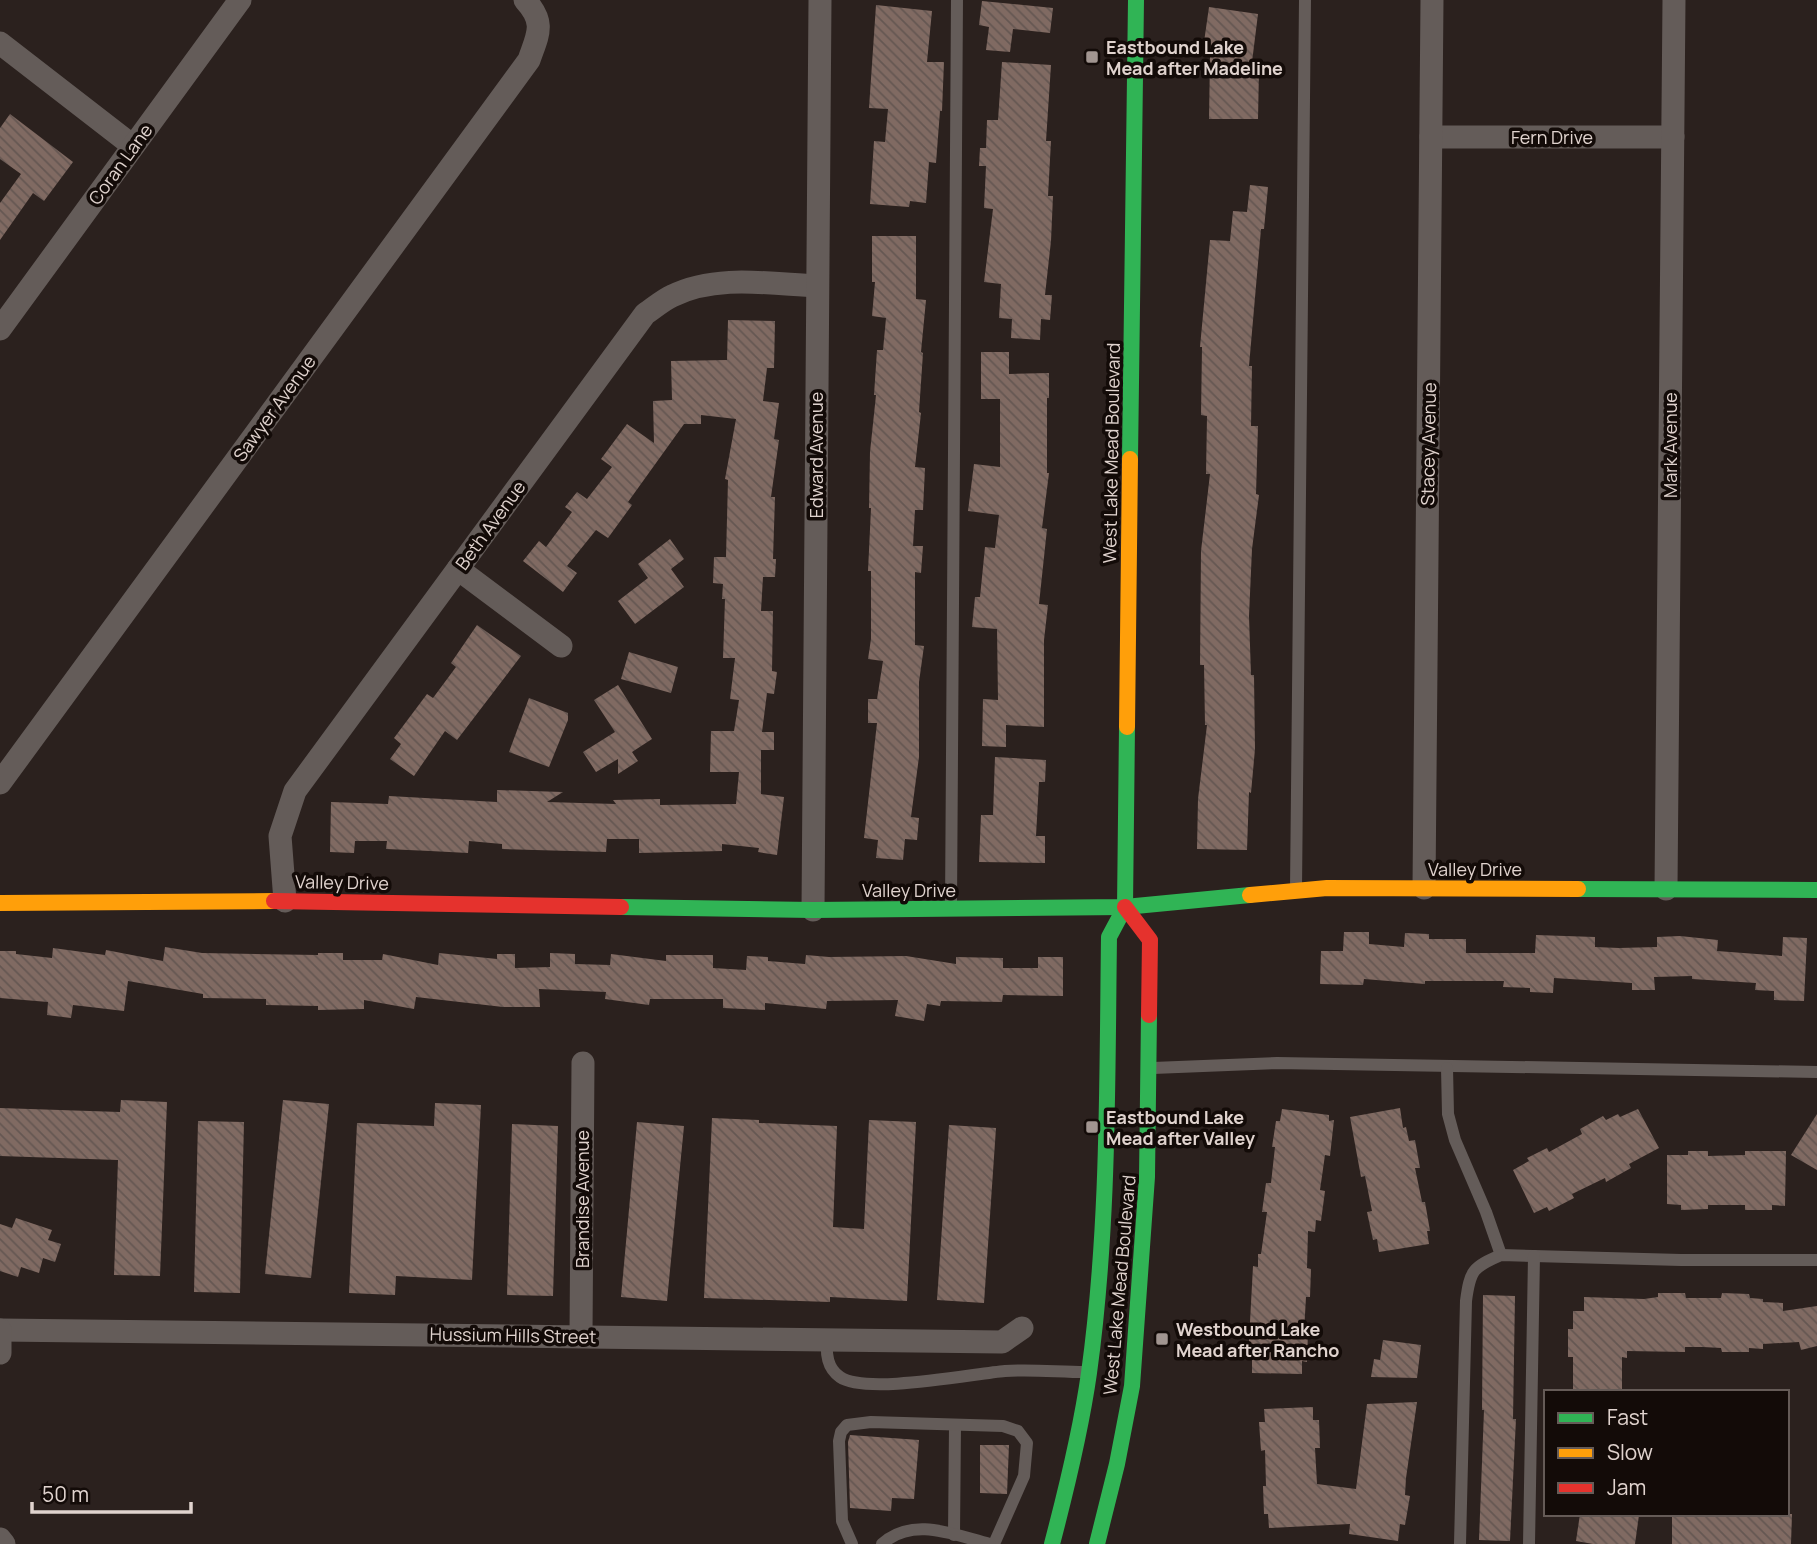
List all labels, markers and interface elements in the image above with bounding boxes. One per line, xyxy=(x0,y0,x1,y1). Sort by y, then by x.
place label: Eastbound Lake Mead after Madeline xyxy=(1106,35,1283,80)
marker: Eastbound Lake Mead after Madeline xyxy=(1084,49,1100,65)
street label: Coran Lane xyxy=(83,119,157,209)
street label: Fern Drive xyxy=(1511,125,1593,149)
street label: West Lake Mead Boulevard xyxy=(1097,342,1125,564)
street label: Sawyer Avenue xyxy=(227,350,321,466)
street label: Stacey Avenue xyxy=(1415,382,1441,506)
street label: Edward Avenue xyxy=(804,392,828,518)
street label: Mark Avenue xyxy=(1658,392,1682,498)
street label: Beth Avenue xyxy=(450,476,530,574)
street label: Valley Drive xyxy=(1428,857,1522,881)
street label: Valley Drive xyxy=(295,869,389,895)
street label: Valley Drive xyxy=(862,878,956,902)
place label: Eastbound Lake Mead after Valley xyxy=(1106,1105,1255,1150)
marker: Eastbound Lake Mead after Valley xyxy=(1084,1119,1100,1135)
street label: Brandise Avenue xyxy=(570,1130,594,1268)
street label: West Lake Mead Boulevard xyxy=(1097,1174,1141,1396)
place label: Westbound Lake Mead after Rancho xyxy=(1176,1317,1339,1362)
street label: Hussium Hills Street xyxy=(430,1322,596,1348)
marker: Westbound Lake Mead after Rancho xyxy=(1154,1331,1170,1347)
legend xyxy=(1544,1390,1789,1516)
text: Fast xyxy=(1607,1403,1648,1431)
text: Slow xyxy=(1607,1438,1653,1466)
scale bar xyxy=(32,1470,191,1514)
text: Jam xyxy=(1607,1473,1646,1501)
text: 50 m xyxy=(42,1480,89,1508)

